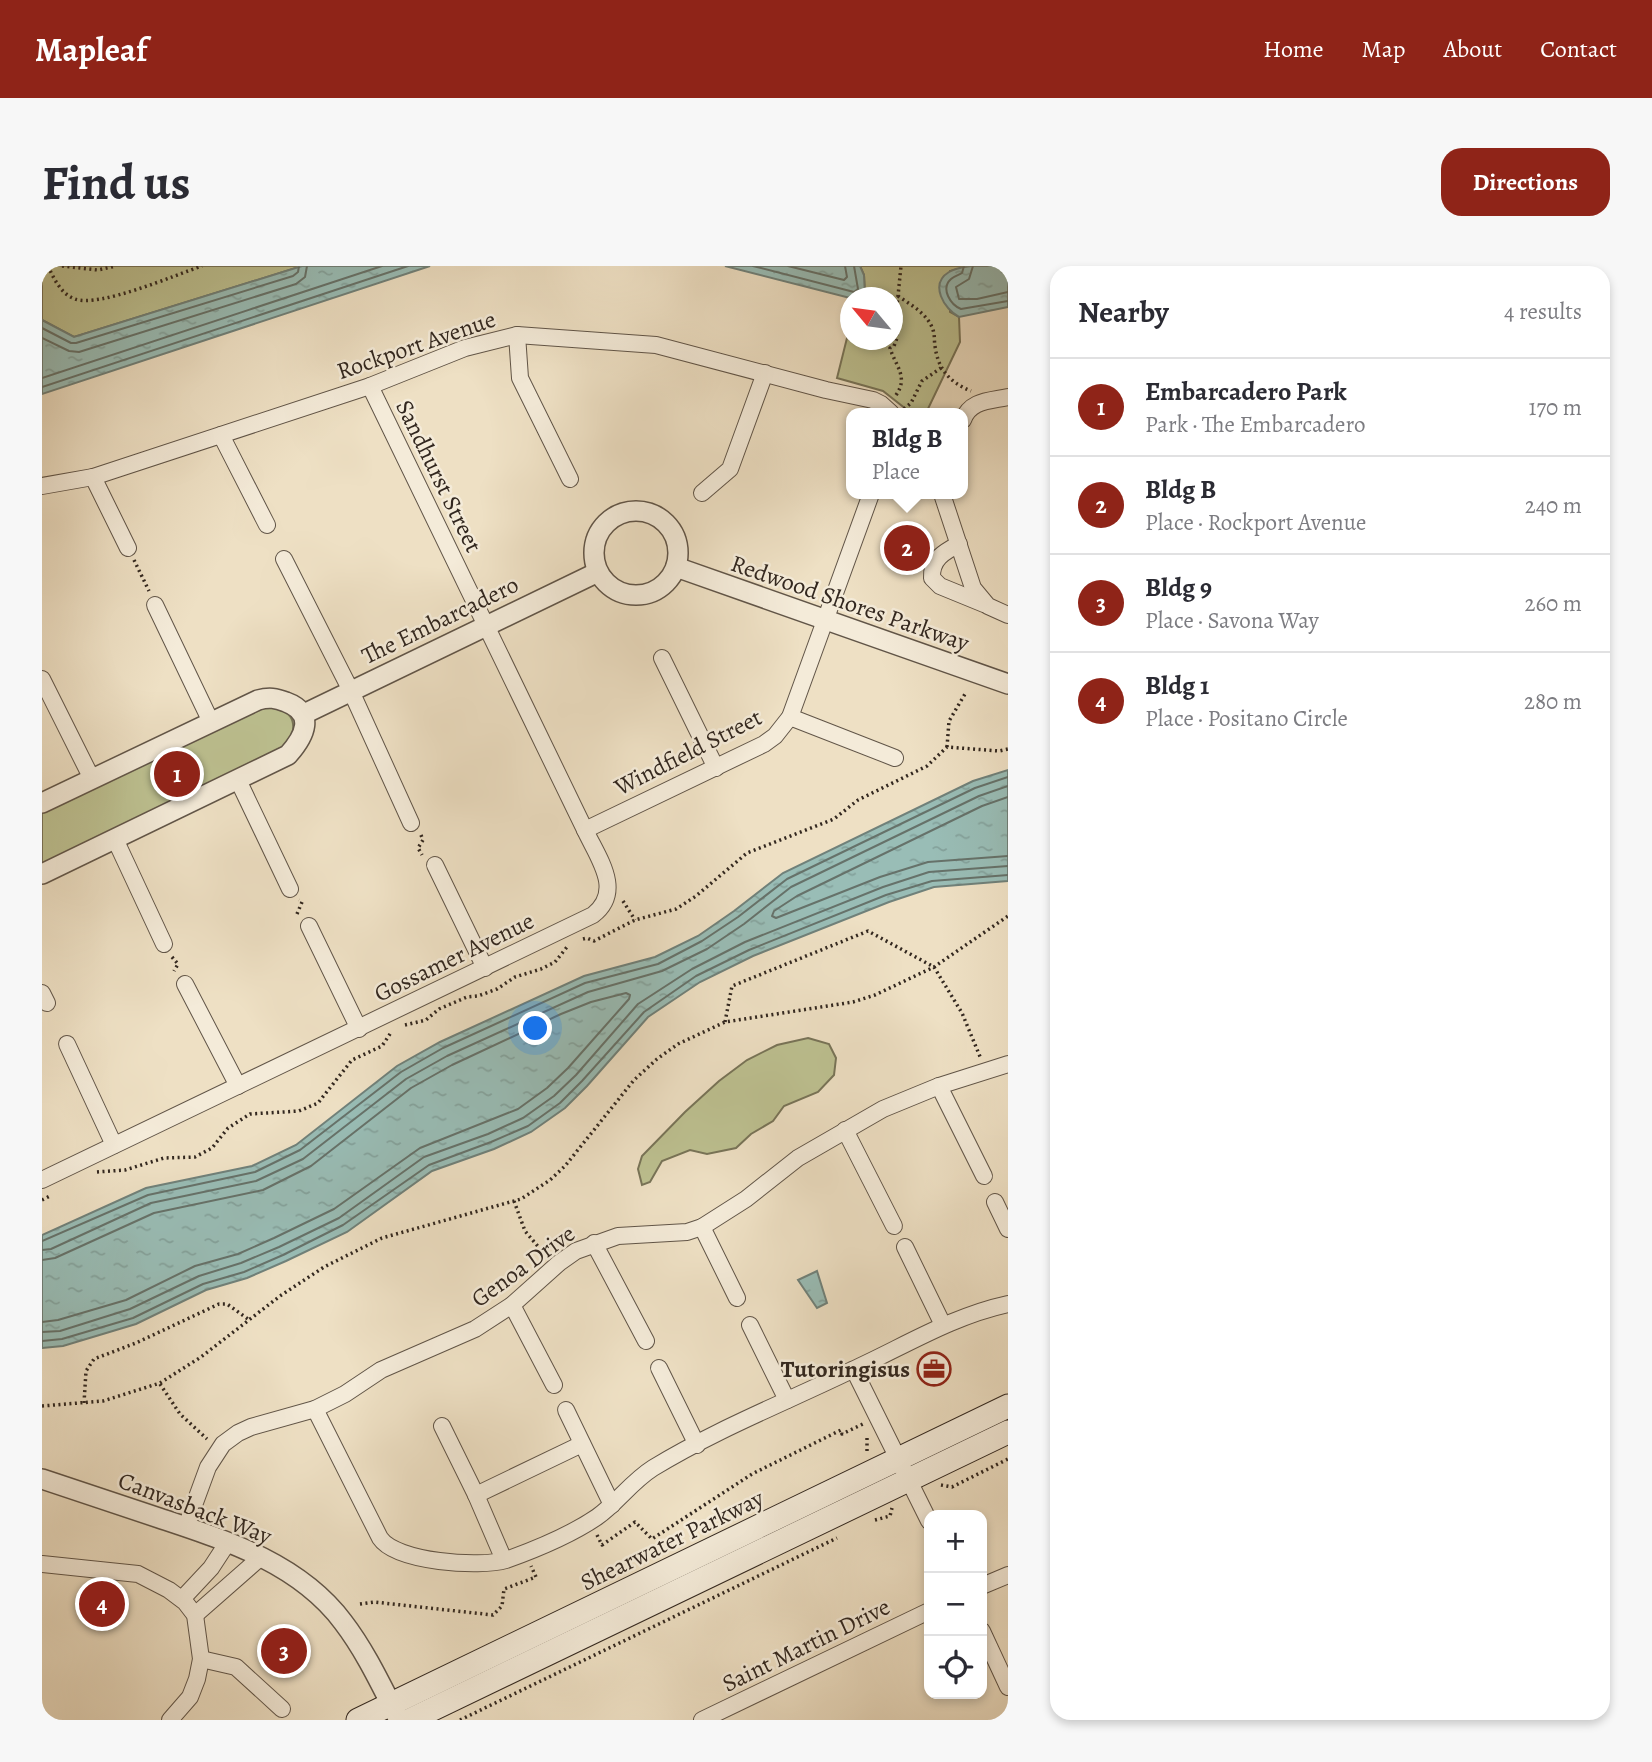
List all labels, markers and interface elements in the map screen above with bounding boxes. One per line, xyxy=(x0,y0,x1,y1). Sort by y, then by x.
text: Mapleaf xyxy=(35,27,147,72)
text: Home xyxy=(1263,33,1324,65)
text: Map xyxy=(1362,33,1406,65)
text: About xyxy=(1444,33,1502,65)
text: Contact xyxy=(1540,33,1617,65)
button: Directions xyxy=(1441,148,1610,216)
text: Find us xyxy=(42,149,190,216)
north arrow xyxy=(840,287,903,350)
text: Nearby xyxy=(1078,292,1169,332)
text: 4 results xyxy=(1504,296,1582,327)
street label: Rockport Avenue xyxy=(332,303,500,387)
text: Embarcadero Park xyxy=(1145,374,1347,409)
text: 1 xyxy=(1097,392,1105,423)
text: 170 m xyxy=(1529,392,1582,423)
street label: Sandhurst Street xyxy=(388,394,490,558)
popup xyxy=(846,408,968,499)
text: Park · The Embarcadero xyxy=(1145,409,1365,440)
text: Bldg B xyxy=(871,421,943,456)
text: Place xyxy=(871,456,920,487)
text: Bldg B xyxy=(1145,472,1216,507)
text: 2 xyxy=(1095,490,1107,521)
text: 240 m xyxy=(1525,490,1582,521)
text: Place · Rockport Avenue xyxy=(1145,507,1366,538)
pin: 2 xyxy=(884,522,930,574)
street label: Redwood Shores Parkway xyxy=(727,547,974,659)
street label: The Embarcadero xyxy=(356,568,524,672)
text: Bldg 9 xyxy=(1145,570,1212,605)
text: 3 xyxy=(1096,588,1106,619)
text: 260 m xyxy=(1524,588,1582,619)
text: Place · Savona Way xyxy=(1145,605,1319,636)
text: Bldg 1 xyxy=(1145,668,1209,703)
text: 4 xyxy=(1096,686,1106,717)
text: 280 m xyxy=(1524,686,1582,717)
street label: Windfield Street xyxy=(608,701,767,803)
text: Place · Positano Circle xyxy=(1145,703,1348,734)
pin: 1 xyxy=(154,748,200,800)
street label: Gossamer Avenue xyxy=(369,904,539,1010)
your location xyxy=(518,1011,552,1045)
street label: Genoa Drive xyxy=(465,1217,581,1315)
office icon: Tutoringisus xyxy=(915,1350,953,1388)
place label: Tutoringisus xyxy=(781,1353,910,1385)
street label: Canvasback Way xyxy=(114,1464,277,1552)
street label: Shearwater Parkway xyxy=(575,1482,769,1598)
map controls xyxy=(924,1510,987,1699)
button: + xyxy=(924,1510,987,1573)
button: − xyxy=(924,1573,987,1636)
pin: 4 xyxy=(79,1578,125,1630)
street label: Saint Martin Drive xyxy=(717,1591,895,1699)
pin: 3 xyxy=(261,1625,307,1677)
button: locate xyxy=(924,1636,987,1699)

